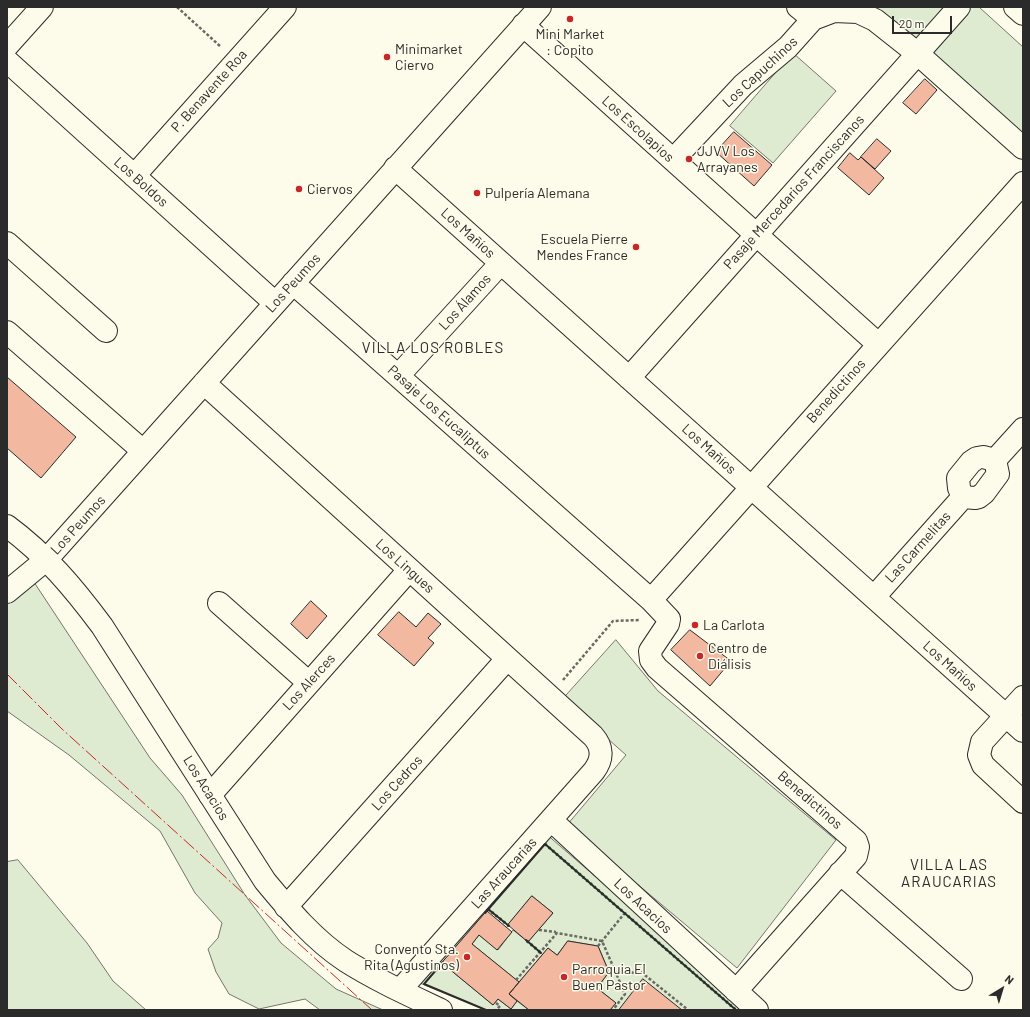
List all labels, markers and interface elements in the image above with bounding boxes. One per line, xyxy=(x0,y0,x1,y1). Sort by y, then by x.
scale bar xyxy=(894,8,954,34)
marker: Mini Market : Copito xyxy=(565,14,575,24)
text: 20 m xyxy=(899,16,925,30)
place label: Mini Market : Copito xyxy=(536,26,604,58)
street label: Los Capuchinos xyxy=(719,33,801,111)
place label: Minimarket Ciervo xyxy=(395,41,463,74)
street label: P. Benavente Roa xyxy=(168,46,250,136)
marker: Minimarket Ciervo xyxy=(382,52,392,62)
street label: Los Escolapios xyxy=(598,92,678,166)
street label: Pasaje Mercedarios Franciscanos xyxy=(720,111,868,273)
place label: JJVV Los Arrayanes xyxy=(697,143,758,176)
street label: Los Boldos xyxy=(111,153,171,211)
marker: JJVV Los Arrayanes xyxy=(684,154,694,164)
place label: Ciervos xyxy=(307,181,353,197)
marker: Ciervos xyxy=(294,184,304,194)
place label: Pulpería Alemana xyxy=(485,185,590,201)
marker: Pulpería Alemana xyxy=(472,188,482,198)
street label: Los Mañíos xyxy=(437,204,499,262)
place label: Escuela Pierre Mendes France xyxy=(536,231,628,264)
marker: Escuela Pierre Mendes France xyxy=(631,242,641,252)
street label: Los Peumos xyxy=(262,250,324,316)
street label: Los Álamos xyxy=(435,270,495,334)
district label: VILLA LOS ROBLES xyxy=(362,339,504,357)
street label: Benedictinos xyxy=(803,356,869,426)
street label: Pasaje Los Eucaliptus xyxy=(384,361,494,463)
street label: Los Mañíos xyxy=(678,420,740,478)
street label: Los Peumos xyxy=(47,492,109,558)
street label: Las Carmelitas xyxy=(882,508,954,586)
street label: Los Lingues xyxy=(372,535,438,597)
place label: La Carlota xyxy=(703,617,765,633)
marker: La Carlota xyxy=(690,620,700,630)
street label: Los Mañíos xyxy=(919,637,981,695)
place label: Centro de Diálisis xyxy=(708,640,767,672)
street label: Los Alerces xyxy=(279,650,339,714)
marker: Centro de Diálisis xyxy=(695,651,705,661)
street label: Los Cedros xyxy=(368,752,426,814)
street label: Los Acacios xyxy=(180,753,232,823)
street label: Benedictinos xyxy=(774,767,846,833)
street label: Las Araucarias xyxy=(468,834,540,912)
district label: VILLA LAS ARAUCARIAS xyxy=(901,856,997,891)
street label: Los Acacios xyxy=(611,875,675,937)
place label: Convento Sta. Rita (Agustinos) xyxy=(364,941,459,974)
marker: Convento Sta. Rita (Agustinos) xyxy=(462,952,472,962)
place label: Parroquia El Buen Pastor xyxy=(572,961,646,994)
north arrow xyxy=(982,969,1022,1009)
marker: Parroquia El Buen Pastor xyxy=(559,972,569,982)
text: N xyxy=(1003,972,1017,987)

